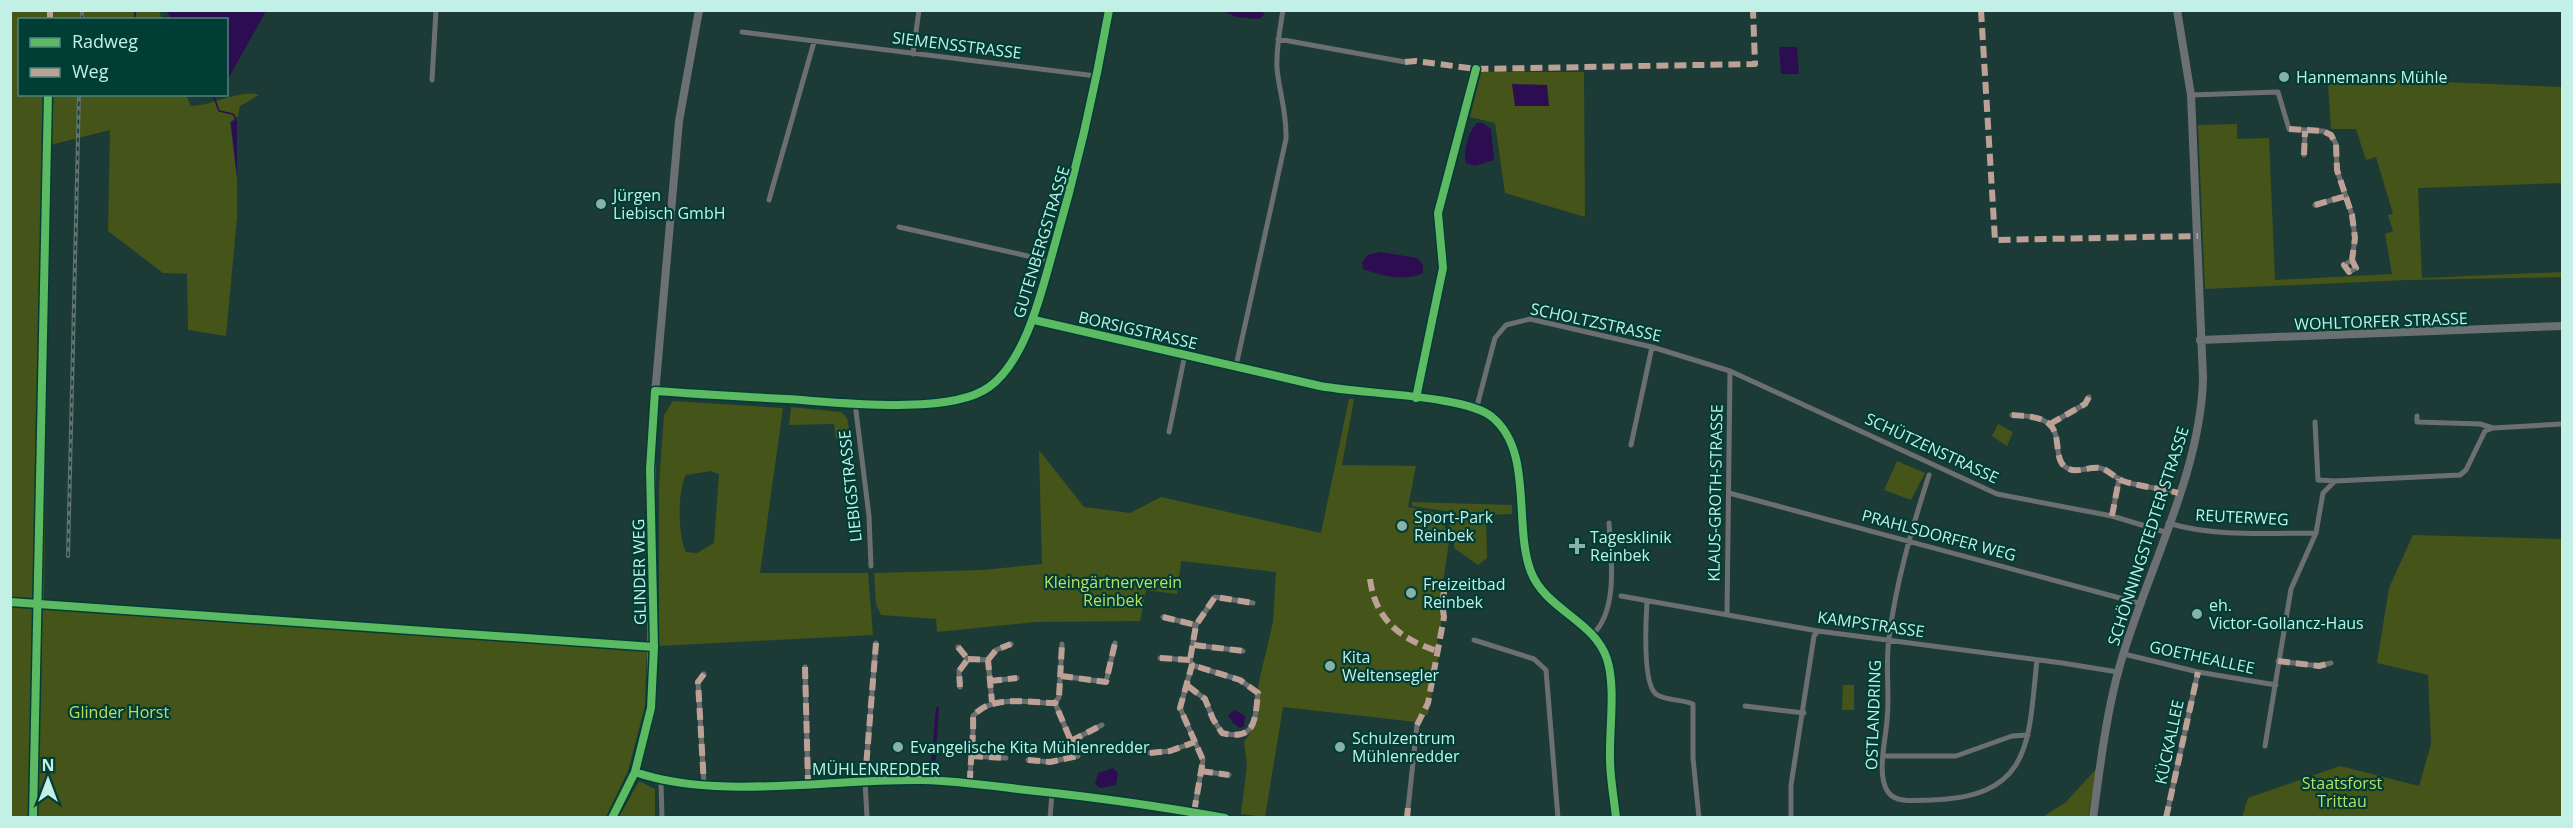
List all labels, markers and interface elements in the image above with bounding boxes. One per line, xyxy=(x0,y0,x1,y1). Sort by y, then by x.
legend xyxy=(18,18,228,96)
street label: SIEMENSSTRASSE xyxy=(891,26,1023,64)
text: Radweg xyxy=(72,29,138,53)
text: Weg xyxy=(72,59,109,83)
place label: Hannemanns Mühle xyxy=(2296,66,2447,88)
marker: Hannemanns Mühle xyxy=(2277,70,2291,84)
street label: GUTENBERGSTRASSE xyxy=(1007,163,1075,321)
place label: Jürgen Liebisch GmbH xyxy=(611,184,726,224)
marker: Jürgen Liebisch GmbH xyxy=(594,197,608,211)
street label: SCHOLTZSTRASSE xyxy=(1528,297,1664,347)
street label: BORSIGSTRASSE xyxy=(1076,306,1200,354)
street label: WOHLTORFER STRASSE xyxy=(2294,307,2468,335)
street label: KLAUS-GROTH-STRASSE xyxy=(1702,404,1728,582)
street label: SCHÜTZENSTRASSE xyxy=(1862,407,2002,489)
street label: SCHÖNNINGSTEDTER STRASSE xyxy=(2102,424,2194,648)
street label: LIEBIGSTRASSE xyxy=(833,429,867,543)
street label: PRAHLSDORFER WEG xyxy=(1859,504,2019,566)
street label: REUTERWEG xyxy=(2195,504,2289,530)
place label: Sport-Park Reinbek xyxy=(1414,506,1494,546)
street label: GLINDER WEG xyxy=(627,519,651,625)
marker: Sport-Park Reinbek xyxy=(1395,519,1409,533)
place label: Tagesklinik Reinbek xyxy=(1590,526,1672,566)
marker: Tagesklinik Reinbek xyxy=(1568,537,1586,555)
park label: Kleingärtnerverein Reinbek xyxy=(1044,571,1182,611)
place label: Freizeitbad Reinbek xyxy=(1423,573,1506,613)
marker: Freizeitbad Reinbek xyxy=(1404,586,1418,600)
place label: eh. Victor-Gollancz-Haus xyxy=(2209,594,2364,634)
street label: KAMPSTRASSE xyxy=(1816,606,1926,642)
marker: eh. Victor-Gollancz-Haus xyxy=(2190,607,2204,621)
street label: GOETHEALLEE xyxy=(2147,635,2257,679)
place label: Kita Weltensegler xyxy=(1342,646,1440,686)
marker: Kita Weltensegler xyxy=(1323,659,1337,673)
street label: OSTLANDRING xyxy=(1860,660,1886,770)
street label: KÜCKALLEE xyxy=(2149,698,2189,786)
park label: Glinder Horst xyxy=(69,701,169,723)
place label: Schulzentrum Mühlenredder xyxy=(1352,727,1460,767)
place label: Evangelische Kita Mühlenredder xyxy=(910,736,1150,758)
marker: Evangelische Kita Mühlenredder xyxy=(891,740,905,754)
marker: Schulzentrum Mühlenredder xyxy=(1333,740,1347,754)
north arrow xyxy=(18,750,78,810)
text: N xyxy=(41,754,55,776)
street label: MÜHLENREDDER xyxy=(812,758,940,780)
park label: Staatsforst Trittau xyxy=(2302,772,2383,812)

